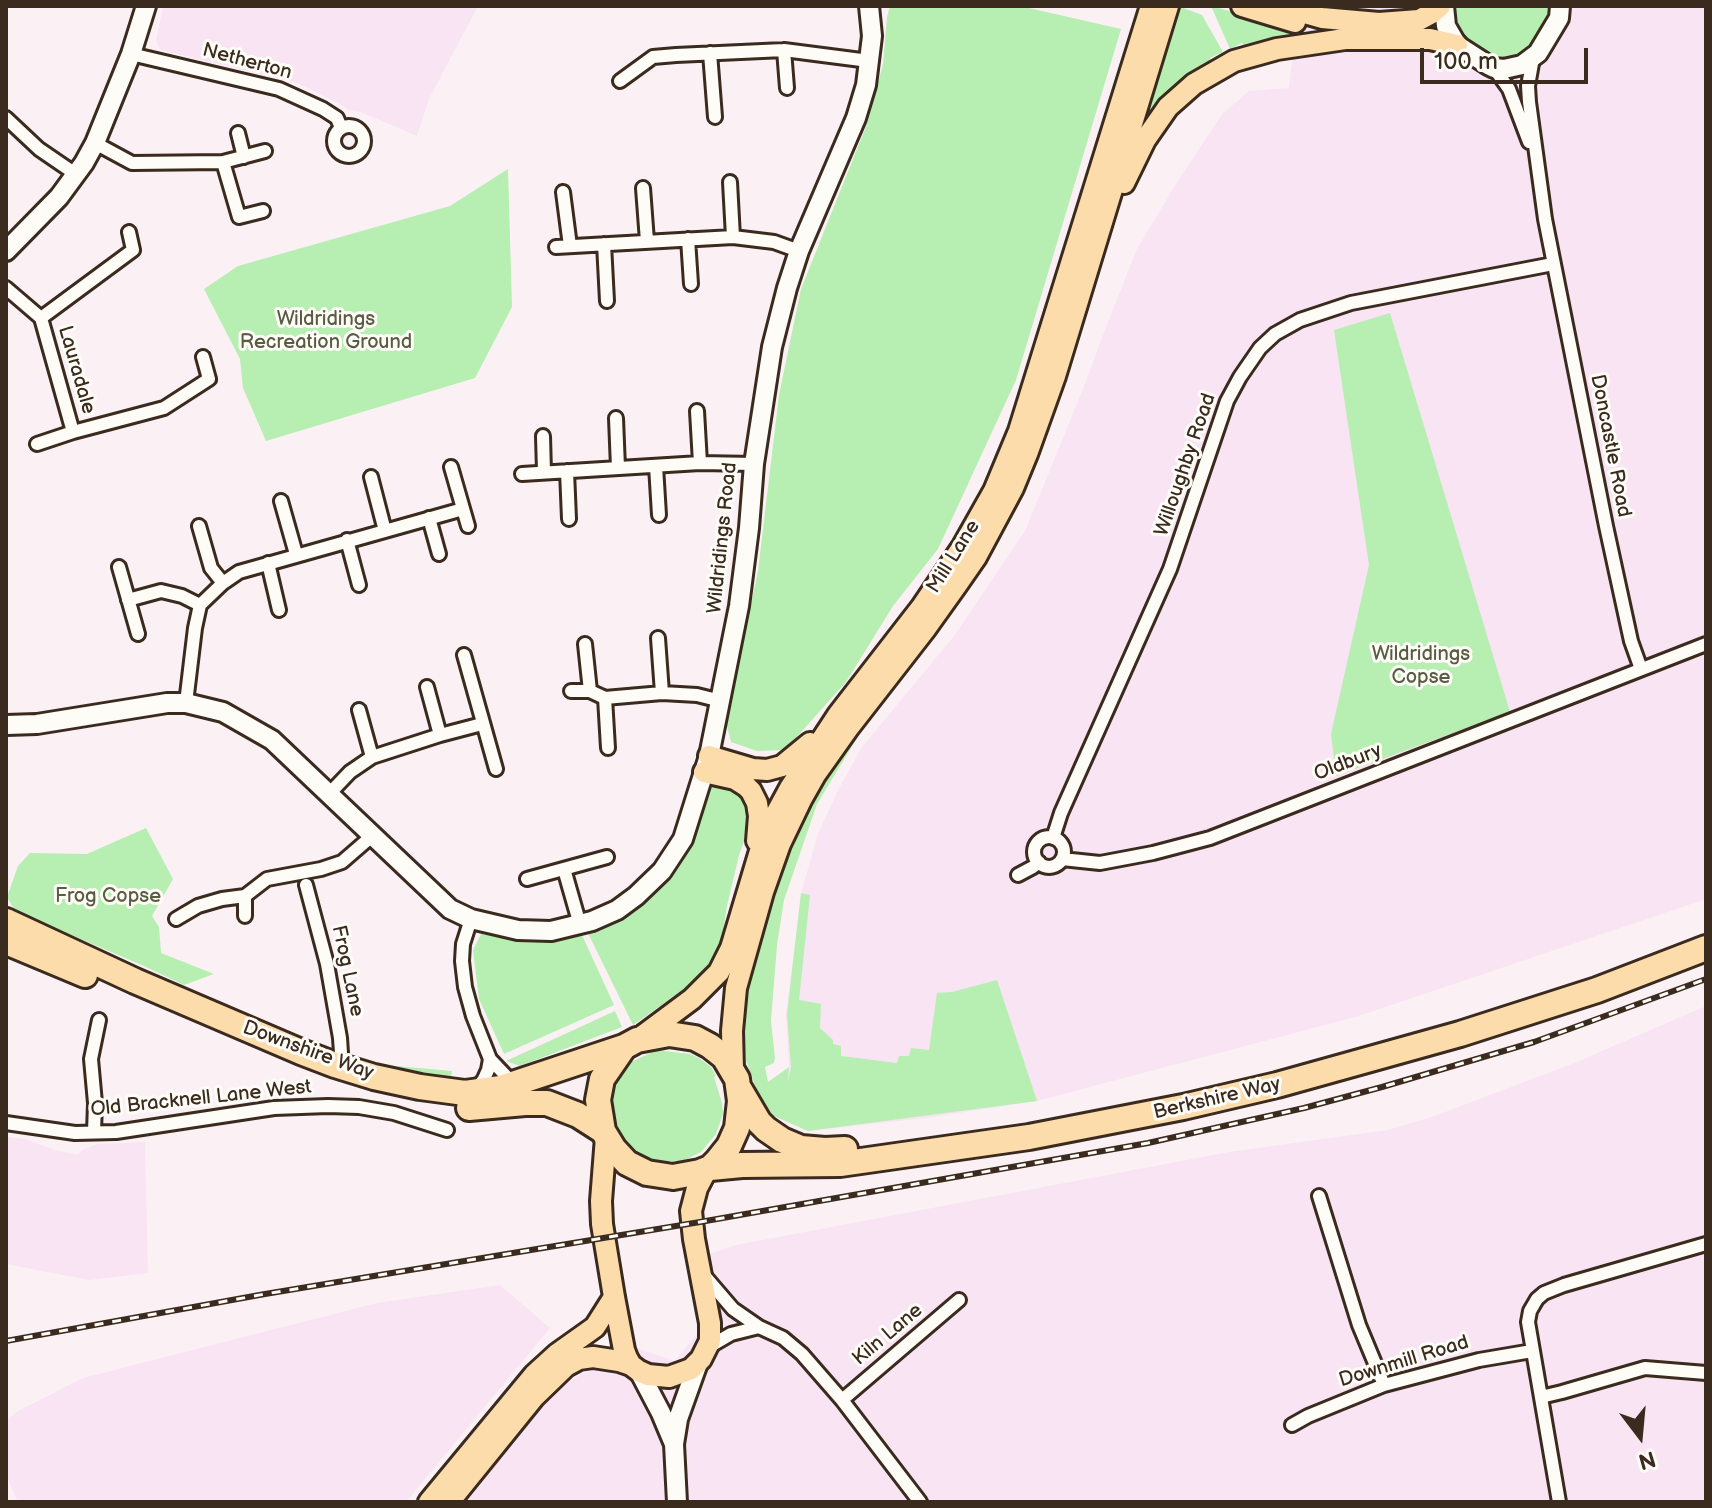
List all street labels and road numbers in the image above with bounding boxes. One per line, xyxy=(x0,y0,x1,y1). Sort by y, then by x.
street label: Netherton xyxy=(200,39,294,85)
street label: Lauradale xyxy=(52,323,100,417)
street label: Doncastle Road xyxy=(1584,373,1636,519)
street label: Willoughby Road xyxy=(1150,390,1222,540)
street label: Wildridings Road xyxy=(703,461,743,615)
street label: Mill Lane xyxy=(922,516,986,598)
street label: Oldbury xyxy=(1311,739,1385,787)
street label: Frog Lane xyxy=(326,923,368,1019)
street label: Downshire Way xyxy=(239,1016,377,1086)
street label: Berkshire Way xyxy=(1151,1073,1283,1125)
street label: Old Bracknell Lane West xyxy=(89,1075,313,1123)
street label: Kiln Lane xyxy=(848,1299,928,1371)
street label: Downmill Road xyxy=(1336,1331,1472,1393)

